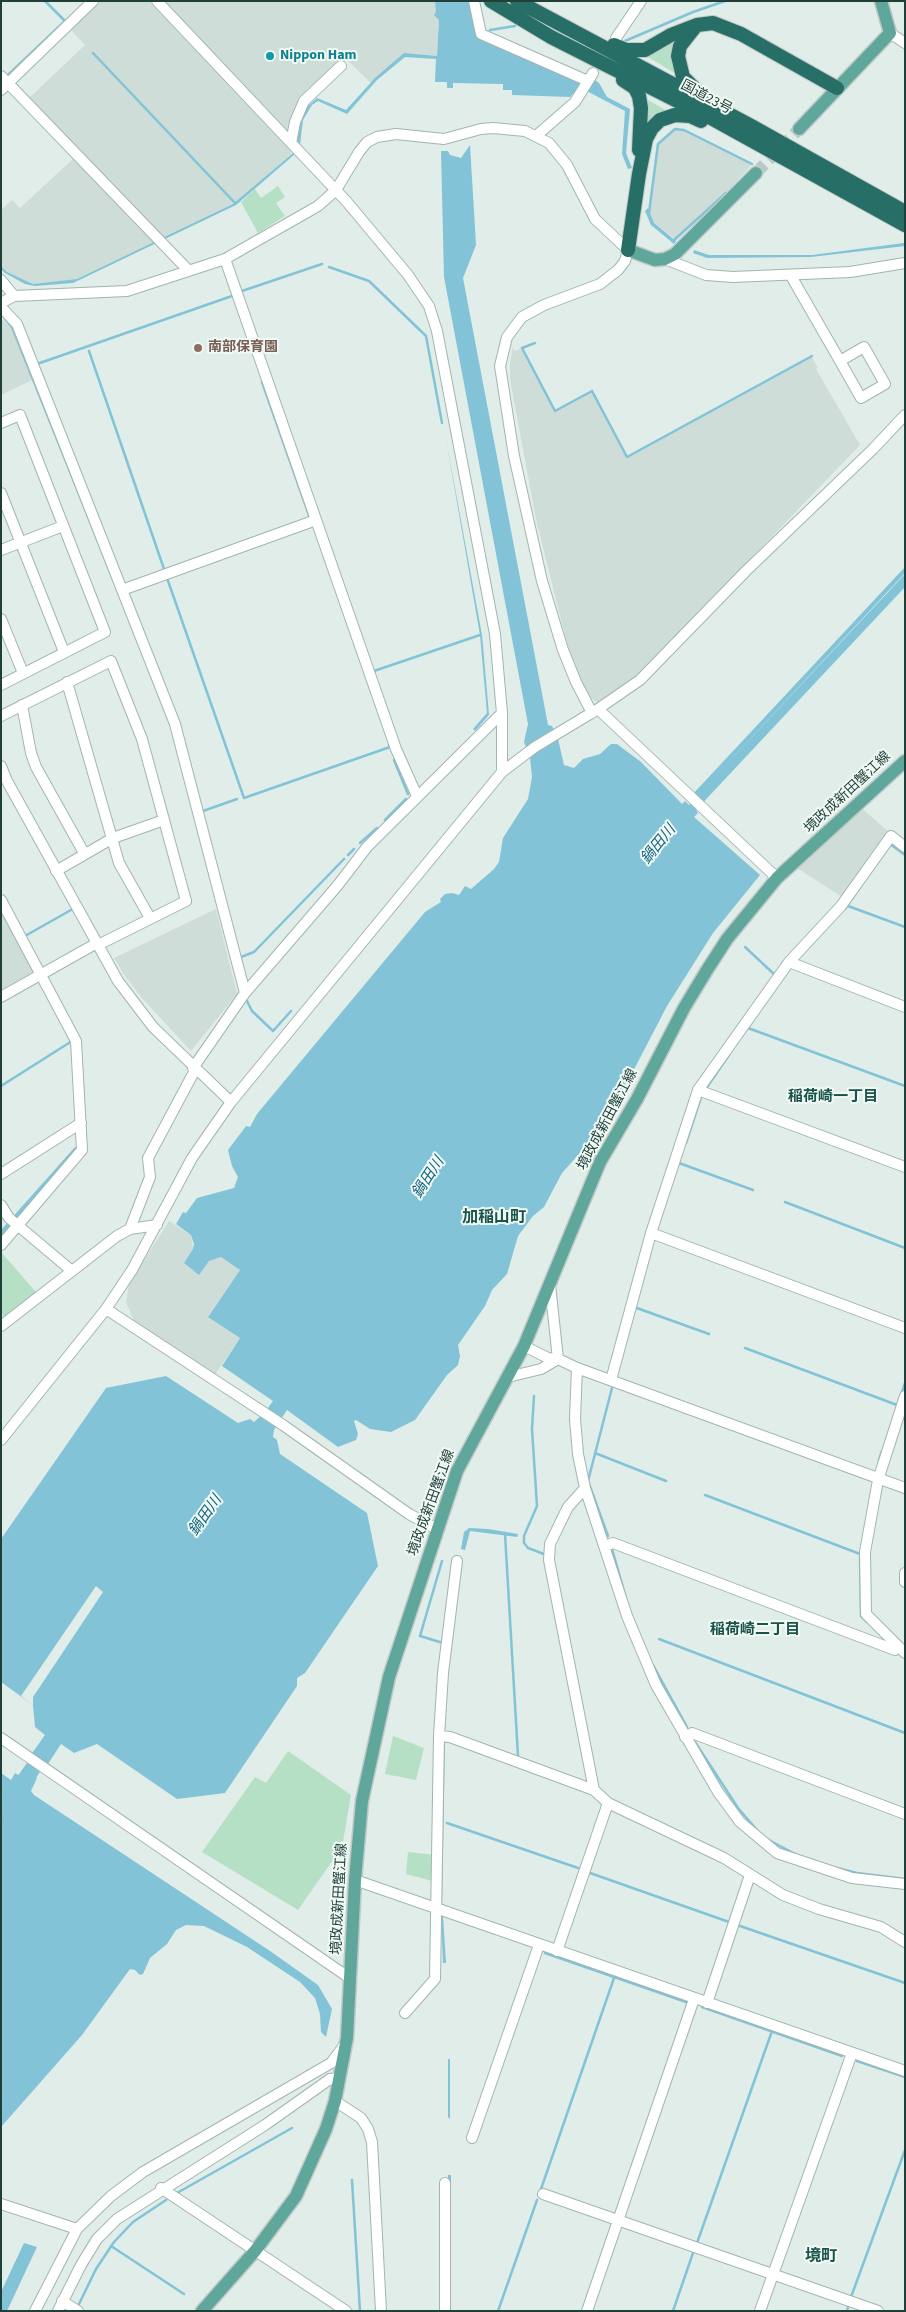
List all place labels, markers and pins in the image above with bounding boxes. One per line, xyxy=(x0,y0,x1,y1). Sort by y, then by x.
place label: Nippon Ham xyxy=(280,48,357,64)
marker: Nippon Ham xyxy=(264,50,276,62)
place label: 南部保育園 xyxy=(208,340,278,356)
marker: 南部保育園 xyxy=(192,342,204,354)

